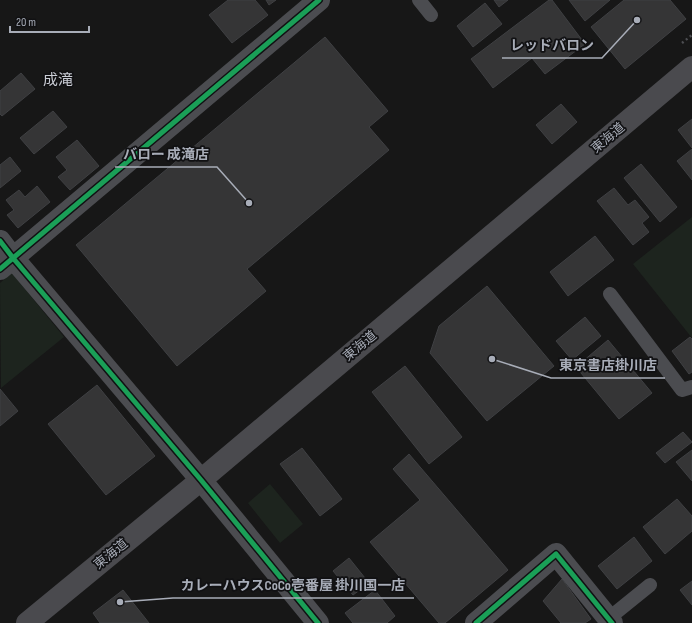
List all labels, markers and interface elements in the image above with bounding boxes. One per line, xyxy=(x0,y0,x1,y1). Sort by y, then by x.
scale bar xyxy=(10,8,89,34)
text: 20 m xyxy=(16,15,36,30)
callout: レッドバロン xyxy=(502,32,602,58)
text: レッドバロン xyxy=(510,37,594,54)
district label: 成滝 xyxy=(43,71,73,90)
street label: 東海道 xyxy=(588,119,628,157)
callout: バロー 成滝店 xyxy=(115,141,217,167)
text: バロー 成滝店 xyxy=(123,146,209,163)
street label: 東海道 xyxy=(340,327,380,365)
callout: 東京書店掛川店 xyxy=(551,352,665,378)
text: 東京書店掛川店 xyxy=(559,357,657,374)
street label: 東海道 xyxy=(91,536,131,572)
callout: カレーハウスCoCo壱番屋 掛川国一店 xyxy=(173,572,414,598)
text: カレーハウスCoCo壱番屋 掛川国一店 xyxy=(181,577,405,594)

